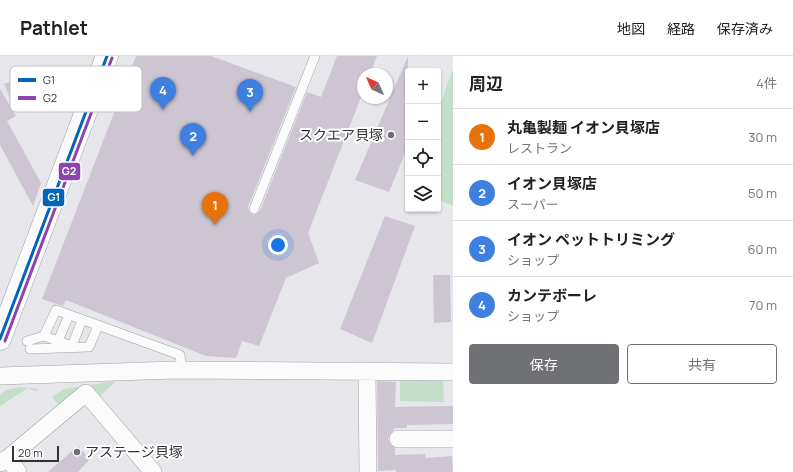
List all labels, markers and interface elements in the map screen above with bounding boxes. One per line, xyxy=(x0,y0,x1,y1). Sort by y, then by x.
text: Pathlet xyxy=(20,15,88,41)
text: 地図 xyxy=(617,19,645,38)
text: 経路 xyxy=(667,19,695,38)
text: 保存済み xyxy=(717,19,773,38)
legend xyxy=(10,66,142,112)
north arrow xyxy=(357,68,393,104)
map controls xyxy=(405,68,441,212)
button: + xyxy=(405,68,441,104)
text: G1 xyxy=(43,72,55,87)
text: 周辺 xyxy=(469,72,503,95)
text: 4件 xyxy=(756,74,777,92)
pin: 4 xyxy=(150,77,176,110)
pin: 3 xyxy=(237,79,263,112)
text: G2 xyxy=(43,90,57,105)
button: − xyxy=(405,104,441,140)
text: 丸亀製麺 イオン貝塚店 xyxy=(507,117,660,138)
pin: 2 xyxy=(180,123,206,156)
place label: スクエア貝塚 xyxy=(299,125,383,144)
text: 1 xyxy=(479,128,485,146)
text: 30 m xyxy=(748,128,777,146)
marker: スクエア貝塚 xyxy=(386,130,396,140)
text: レストラン xyxy=(507,139,572,157)
button: locate xyxy=(405,140,441,176)
line badge: G2 xyxy=(58,162,81,181)
text: G2 xyxy=(62,163,76,178)
text: イオン貝塚店 xyxy=(507,173,597,194)
button: layers xyxy=(405,176,441,212)
text: 2 xyxy=(478,184,486,202)
text: 50 m xyxy=(748,184,777,202)
line badge: G1 xyxy=(42,188,65,207)
text: G1 xyxy=(48,189,60,204)
pin: 1 xyxy=(202,192,228,225)
text: スーパー xyxy=(507,195,559,213)
text: イオン ペットトリミング xyxy=(507,229,675,250)
your location xyxy=(268,235,288,255)
text: 3 xyxy=(478,240,486,258)
text: 60 m xyxy=(747,240,777,258)
text: ショップ xyxy=(507,251,559,269)
text: カンテボーレ xyxy=(507,285,597,306)
text: 4 xyxy=(478,296,486,314)
text: 70 m xyxy=(749,296,777,314)
text: ショップ xyxy=(507,307,559,325)
button: 保存 xyxy=(469,344,619,384)
button: 共有 xyxy=(627,344,777,384)
place label: アステージ貝塚 xyxy=(85,442,183,461)
scale bar xyxy=(12,444,59,463)
text: 20 m xyxy=(18,445,43,460)
marker: アステージ貝塚 xyxy=(72,447,82,457)

